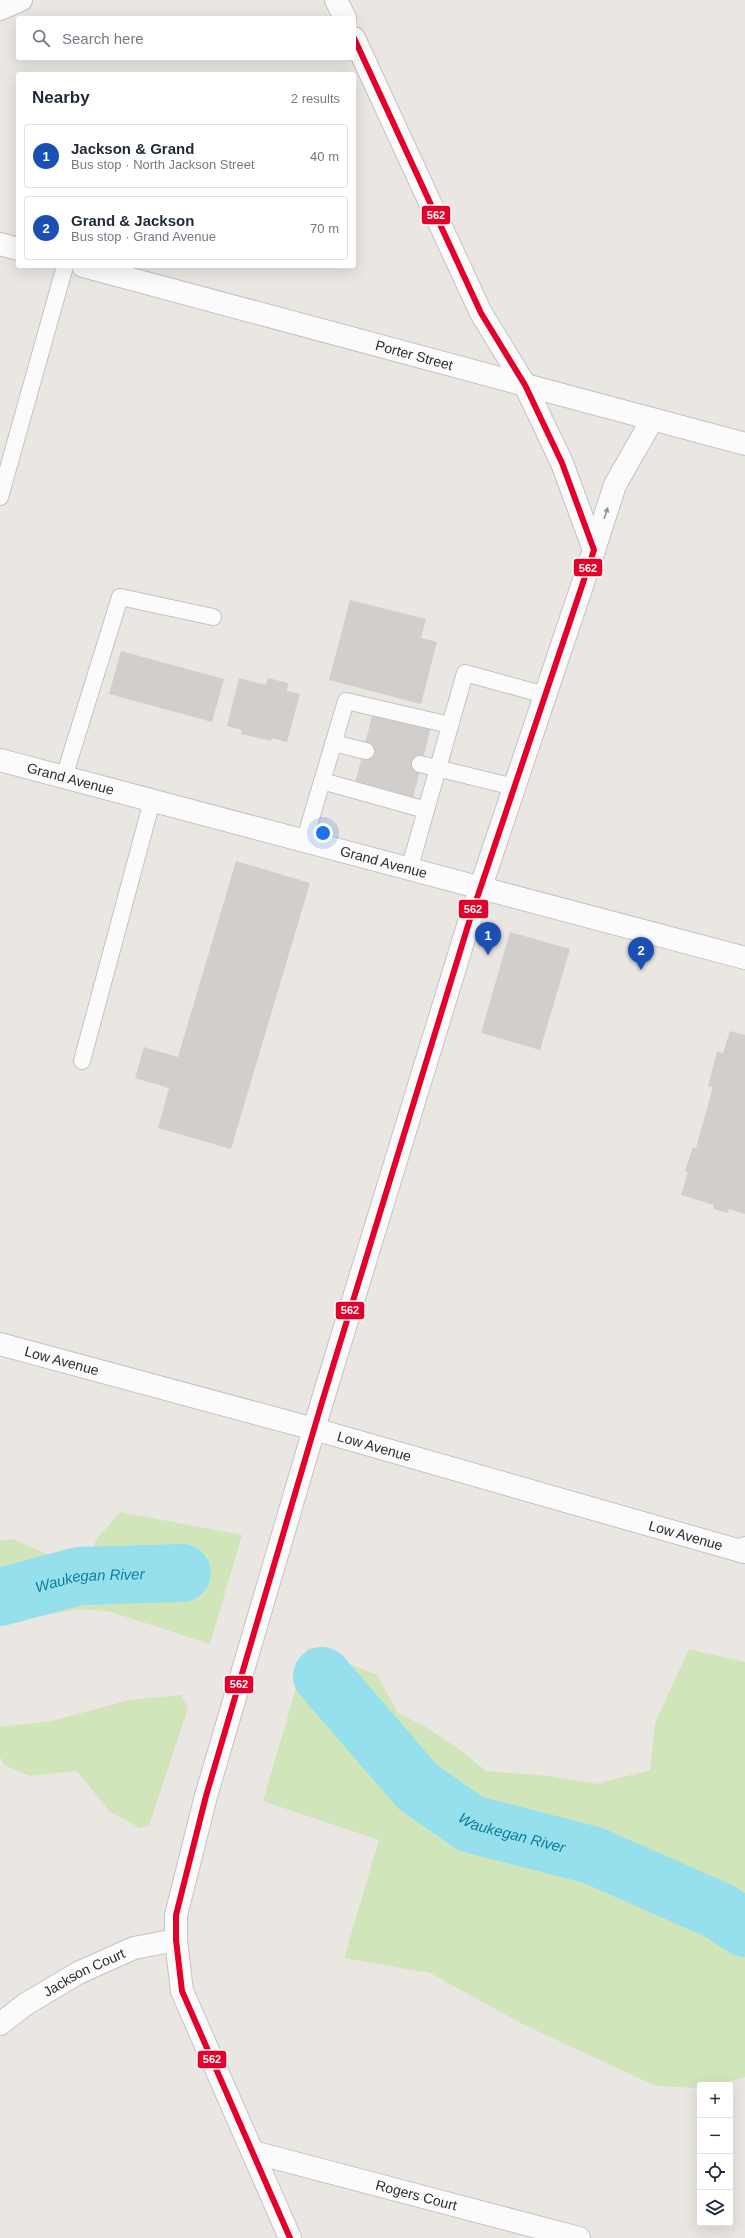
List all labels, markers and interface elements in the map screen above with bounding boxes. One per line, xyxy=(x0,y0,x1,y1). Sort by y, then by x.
search box xyxy=(16,16,356,60)
icon: search xyxy=(30,27,52,49)
text: Search here xyxy=(62,30,144,47)
text: Nearby xyxy=(32,88,90,107)
text: 2 results xyxy=(291,91,340,106)
text: Jackson & Grand xyxy=(71,140,194,157)
text: 1 xyxy=(42,149,50,164)
text: 40 m xyxy=(310,149,339,164)
text: Bus stop · North Jackson Street xyxy=(71,157,255,172)
line badge: 562 xyxy=(421,205,451,225)
text: 562 xyxy=(427,209,445,221)
text: Grand & Jackson xyxy=(71,212,194,229)
text: 2 xyxy=(42,221,50,236)
text: 70 m xyxy=(310,221,339,236)
text: Bus stop · Grand Avenue xyxy=(71,229,216,244)
street label: Porter Street xyxy=(374,337,455,373)
one-way arrow xyxy=(603,507,609,519)
line badge: 562 xyxy=(573,558,603,577)
text: 562 xyxy=(579,562,597,574)
street label: Grand Avenue xyxy=(25,760,116,798)
your location xyxy=(313,823,333,843)
street label: Grand Avenue xyxy=(338,843,429,881)
line badge: 562 xyxy=(458,899,489,919)
text: 562 xyxy=(464,903,482,915)
pin: 1 xyxy=(475,922,501,955)
pin: 2 xyxy=(628,937,654,970)
line badge: 562 xyxy=(335,1301,365,1320)
text: 562 xyxy=(341,1304,359,1316)
street label: Low Avenue xyxy=(23,1343,101,1378)
street label: Low Avenue xyxy=(335,1428,413,1464)
street label: Low Avenue xyxy=(647,1517,725,1554)
water label: Waukegan River xyxy=(33,1565,146,1595)
line badge: 562 xyxy=(224,1675,254,1694)
text: 562 xyxy=(230,1678,248,1690)
water label: Waukegan River xyxy=(455,1809,568,1856)
street label: Jackson Court xyxy=(40,1945,127,2000)
line badge: 562 xyxy=(197,2050,227,2069)
text: 562 xyxy=(203,2053,221,2065)
map controls xyxy=(697,2082,733,2226)
button: + xyxy=(697,2082,733,2118)
button: − xyxy=(697,2118,733,2154)
button: locate xyxy=(697,2154,733,2190)
street label: Rogers Court xyxy=(374,2177,459,2214)
button: layers xyxy=(697,2190,733,2226)

